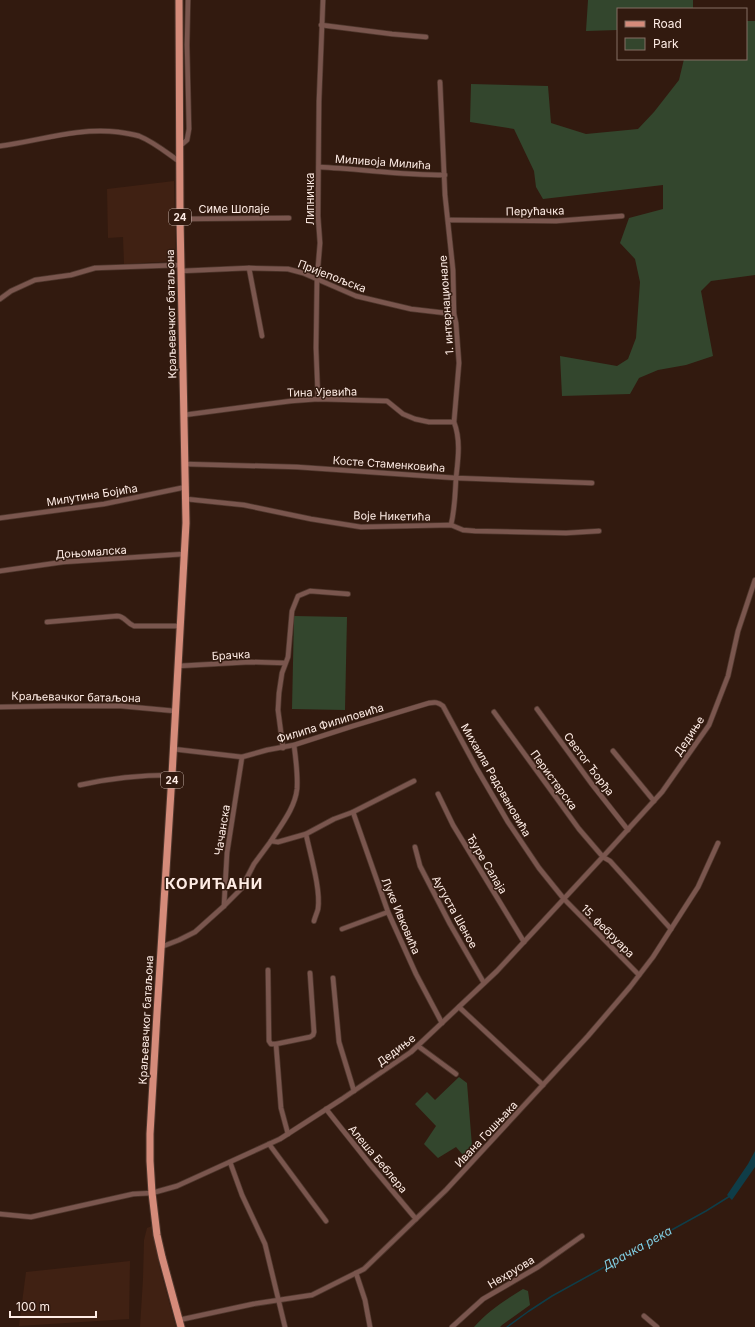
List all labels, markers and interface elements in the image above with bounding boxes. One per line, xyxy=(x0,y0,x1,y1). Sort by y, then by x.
legend xyxy=(617,8,747,60)
text: Road xyxy=(653,16,682,31)
text: Park xyxy=(653,36,679,51)
street label: Миливоја Милића xyxy=(335,152,431,172)
street label: Липничка xyxy=(303,173,317,225)
street label: Симе Шолаје xyxy=(198,202,270,216)
street label: Перућачка xyxy=(506,203,564,219)
road number: 24 xyxy=(169,209,191,225)
street label: Краљевачког батаљона xyxy=(163,249,179,379)
street label: 1. интернационале xyxy=(436,255,456,355)
street label: Пријепољска xyxy=(296,257,368,295)
street label: Тина Ујевића xyxy=(287,384,357,400)
street label: Косте Стаменковића xyxy=(332,453,446,475)
street label: Милутина Бојића xyxy=(45,481,139,509)
street label: Воје Никетића xyxy=(353,508,431,524)
street label: Доњомалска xyxy=(55,543,127,561)
street label: Брачка xyxy=(211,647,251,663)
street label: Краљевачког батаљона xyxy=(11,689,141,705)
street label: Филипа Филиповића xyxy=(275,700,385,746)
street label: Дедиње xyxy=(671,713,707,759)
street label: Михаила Радовановића xyxy=(458,721,534,839)
street label: Светог Ђорђа xyxy=(561,730,617,798)
street label: Перистерска xyxy=(528,747,580,813)
road number: 24 xyxy=(161,772,183,788)
street label: Чачанска xyxy=(211,804,233,856)
street label: Ђуре Салаја xyxy=(464,832,510,896)
street label: Аугуста Шеное xyxy=(429,873,481,951)
district label: КОРИЋАНИ xyxy=(165,874,263,893)
street label: Луке Ивковића xyxy=(379,876,423,956)
street label: 15. фебруара xyxy=(578,901,638,961)
street label: Краљевачког батаљона xyxy=(136,955,156,1085)
street label: Дедиње xyxy=(374,1031,418,1069)
street label: Ивана Гошњака xyxy=(452,1098,520,1170)
street label: Алеша Беблера xyxy=(345,1122,411,1196)
water label: Драчка река xyxy=(599,1223,674,1274)
street label: Нехруова xyxy=(485,1253,537,1291)
scale bar xyxy=(10,1293,96,1319)
text: 100 m xyxy=(16,1299,50,1314)

